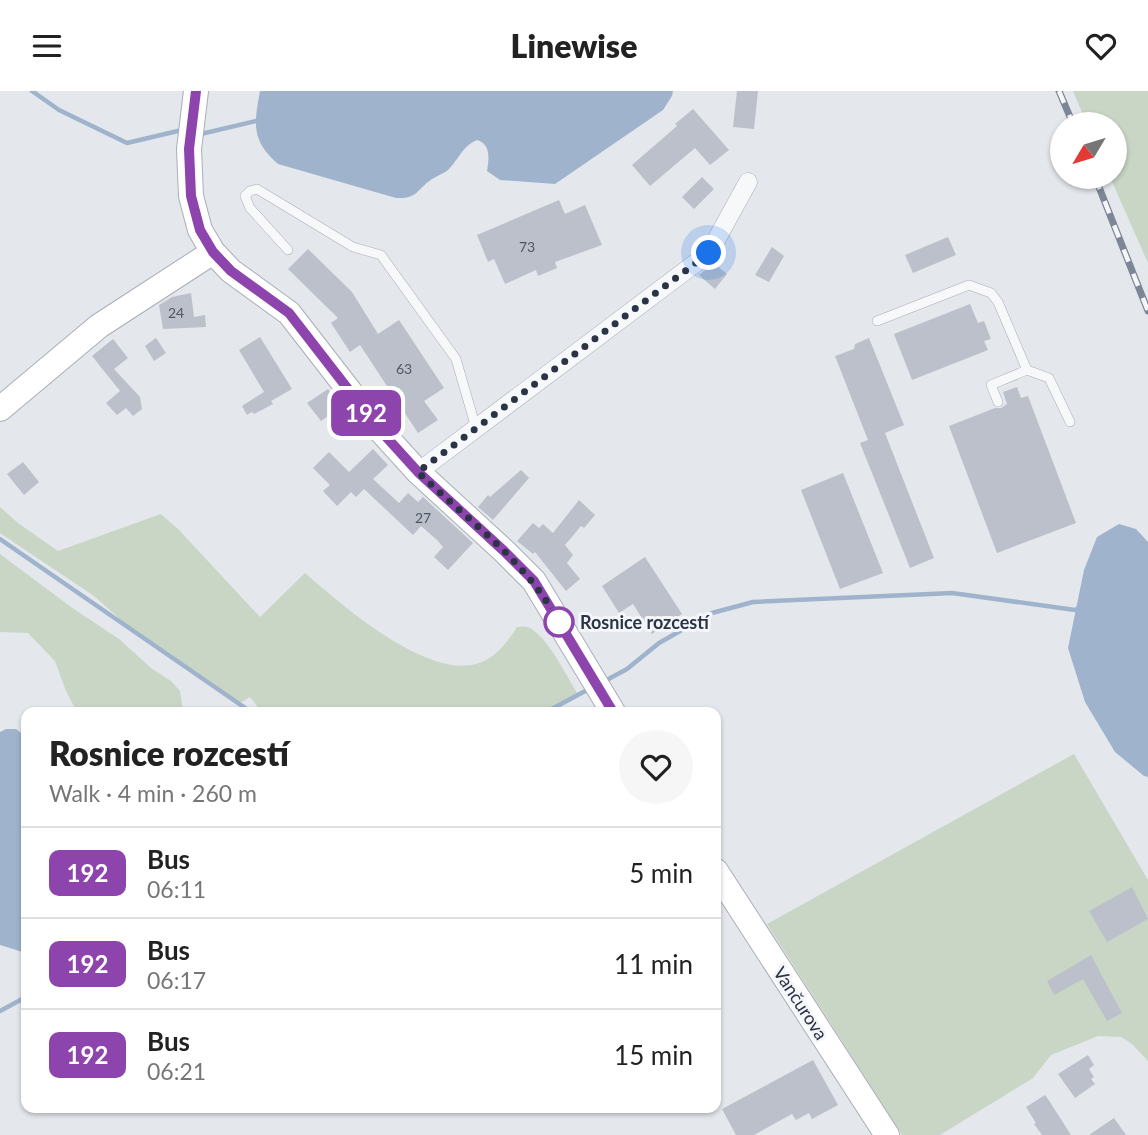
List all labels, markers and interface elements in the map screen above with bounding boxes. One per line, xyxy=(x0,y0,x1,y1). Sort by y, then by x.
text: Linewise xyxy=(511,26,637,65)
icon: menu xyxy=(28,27,66,65)
icon: heart xyxy=(1082,27,1120,65)
north arrow xyxy=(1050,112,1127,189)
map controls xyxy=(1050,112,1127,189)
your location xyxy=(691,235,726,270)
house number: 73 xyxy=(519,238,535,255)
house number: 24 xyxy=(168,304,184,321)
house number: 63 xyxy=(396,360,412,377)
line badge: 192 xyxy=(326,390,406,436)
text: 192 xyxy=(345,398,387,427)
house number: 27 xyxy=(415,509,431,526)
marker: Rosnice rozcestí xyxy=(544,607,574,637)
place label: Rosnice rozcestí xyxy=(580,611,710,633)
button: heart xyxy=(619,730,693,804)
text: Rosnice rozcestí xyxy=(49,733,289,773)
text: Walk · 4 min · 260 m xyxy=(49,779,257,807)
text: Bus xyxy=(147,843,190,875)
text: 5 min xyxy=(629,857,693,889)
text: 192 xyxy=(67,858,108,887)
text: 06:11 xyxy=(147,875,206,903)
text: Bus xyxy=(147,934,190,966)
text: 11 min xyxy=(614,948,693,980)
text: 192 xyxy=(67,949,108,978)
street label: Vančurova xyxy=(769,962,833,1044)
text: 06:17 xyxy=(147,966,206,994)
text: Bus xyxy=(147,1025,190,1057)
text: 15 min xyxy=(614,1039,693,1071)
text: 192 xyxy=(67,1040,108,1069)
text: 06:21 xyxy=(147,1057,206,1085)

